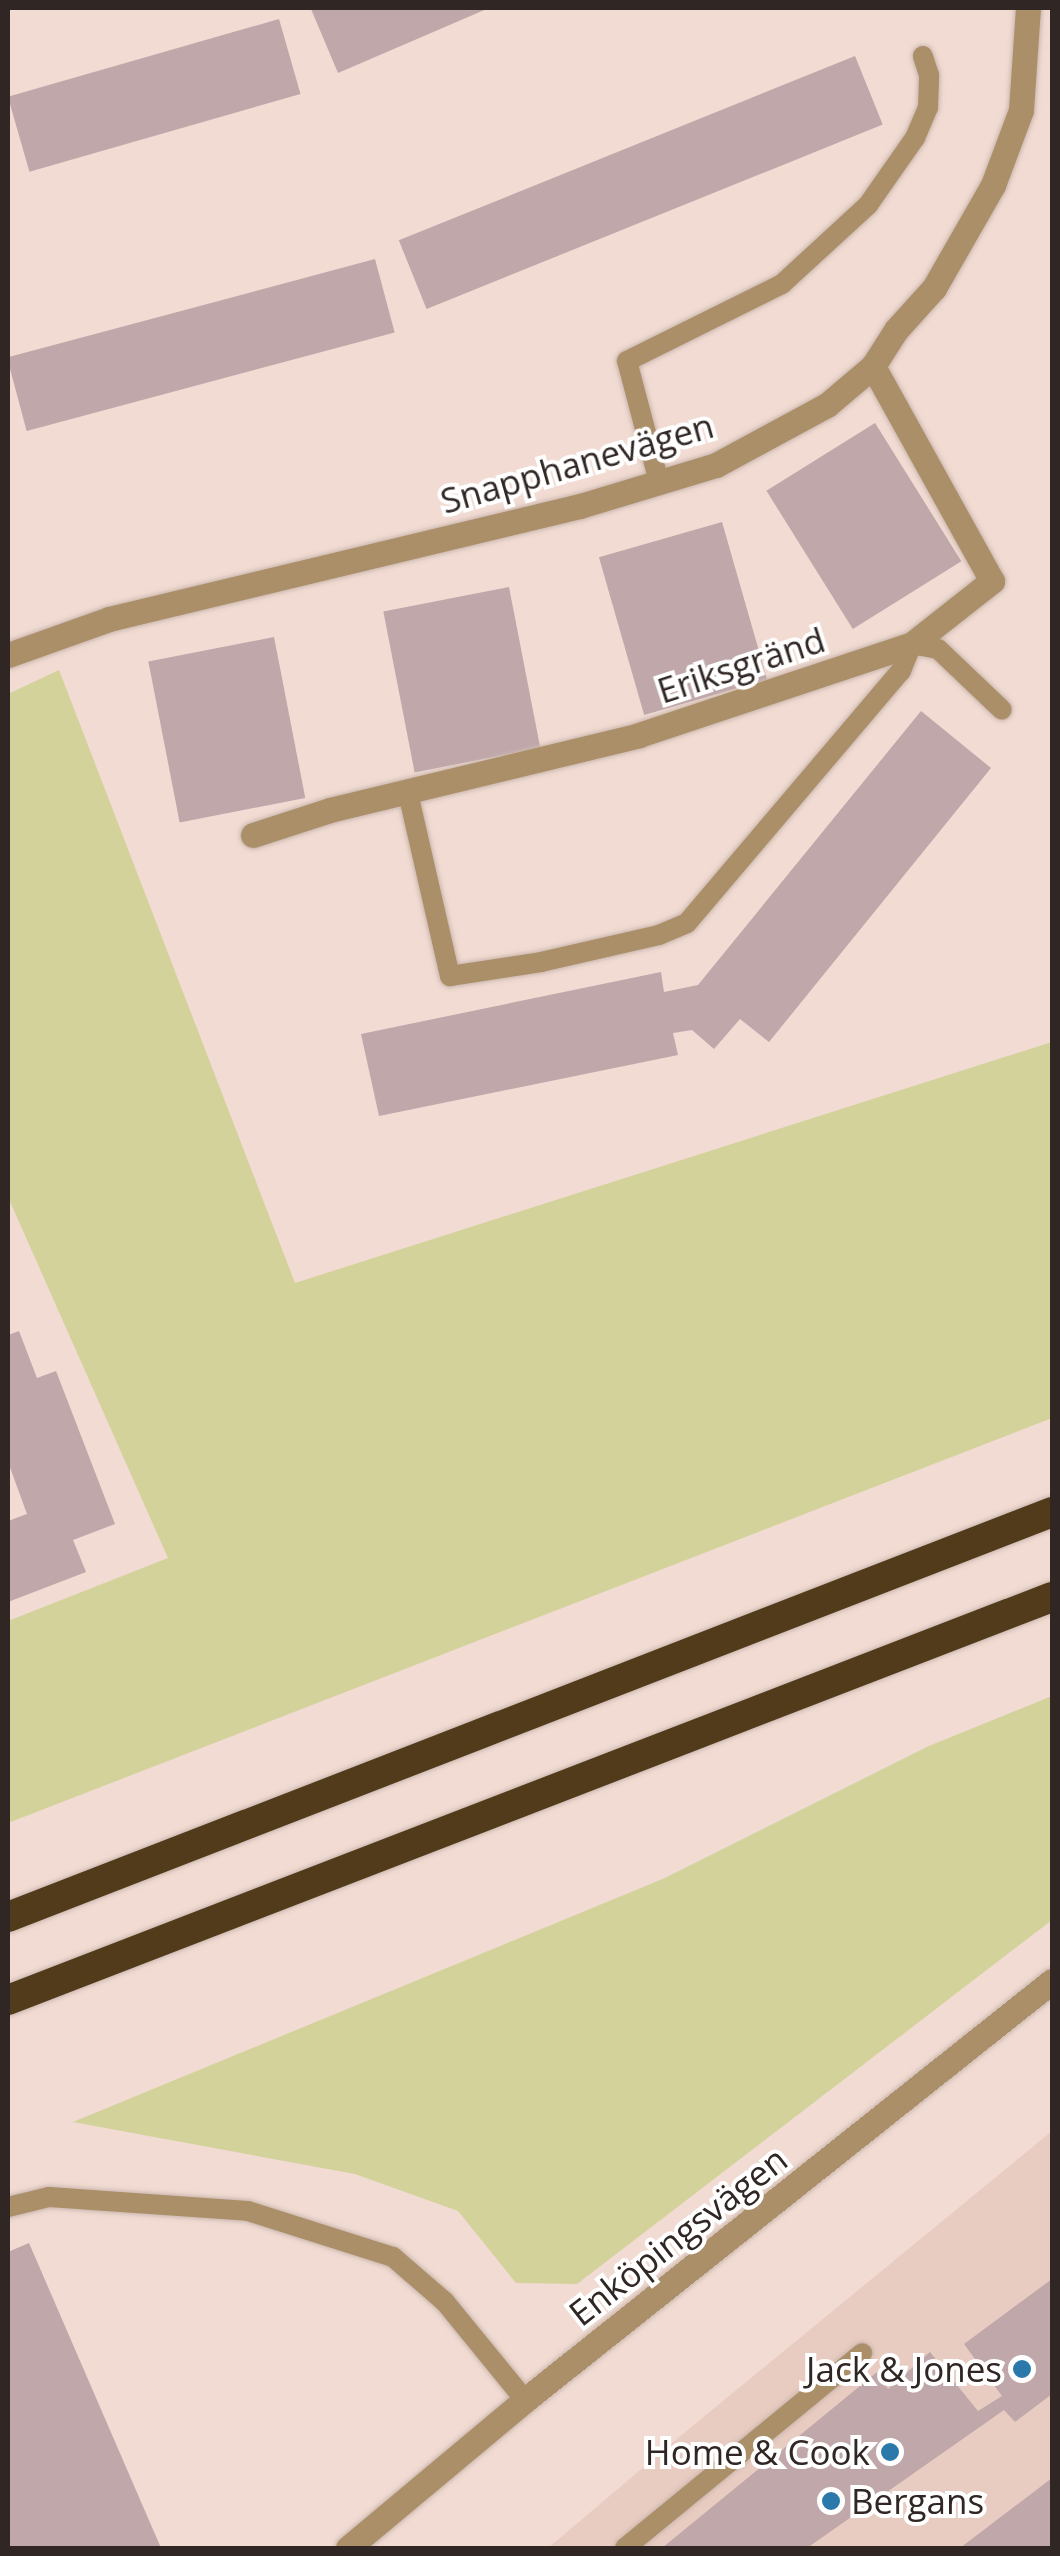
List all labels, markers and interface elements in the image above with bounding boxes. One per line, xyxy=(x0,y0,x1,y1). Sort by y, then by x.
street label: Snapphanevägen xyxy=(436,404,718,522)
street label: Eriksgränd xyxy=(652,618,830,712)
street label: Enköpingsvägen xyxy=(561,2138,795,2334)
place label: Jack & Jones xyxy=(806,2348,1002,2390)
marker: Jack & Jones xyxy=(1011,2358,1033,2380)
place label: Home & Cook xyxy=(645,2431,870,2473)
marker: Home & Cook xyxy=(879,2441,901,2463)
place label: Bergans xyxy=(851,2480,984,2522)
marker: Bergans xyxy=(820,2490,842,2512)

